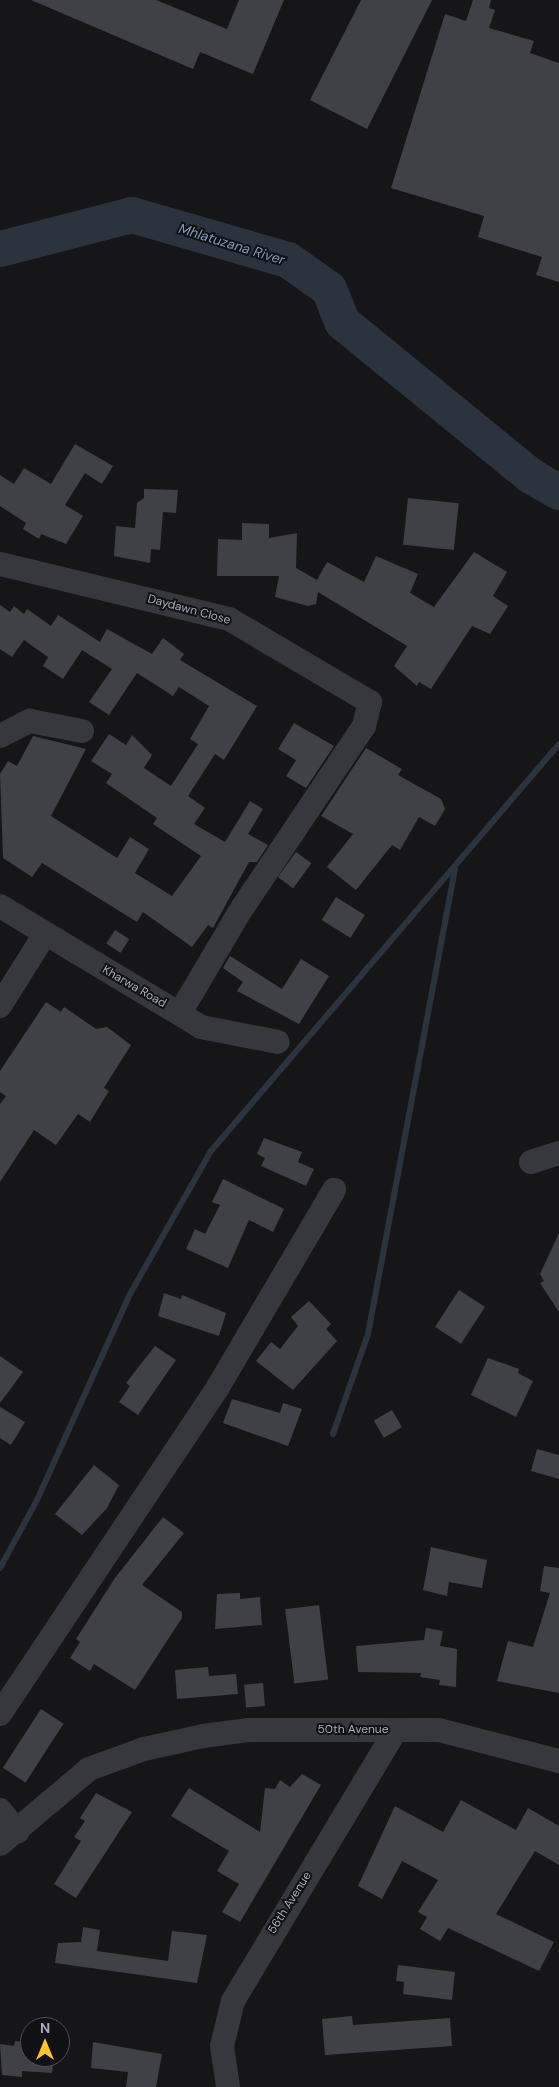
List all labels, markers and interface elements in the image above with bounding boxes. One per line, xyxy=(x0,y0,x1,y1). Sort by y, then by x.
water label: Mhlatuzana River xyxy=(177,220,287,268)
street label: Daydawn Close xyxy=(146,592,232,628)
street label: Kharwa Road xyxy=(99,963,169,1011)
street label: 50th Avenue xyxy=(317,1723,389,1737)
street label: 56th Avenue xyxy=(265,1869,315,1937)
north arrow xyxy=(20,2017,70,2067)
text: N xyxy=(40,2019,50,2037)

